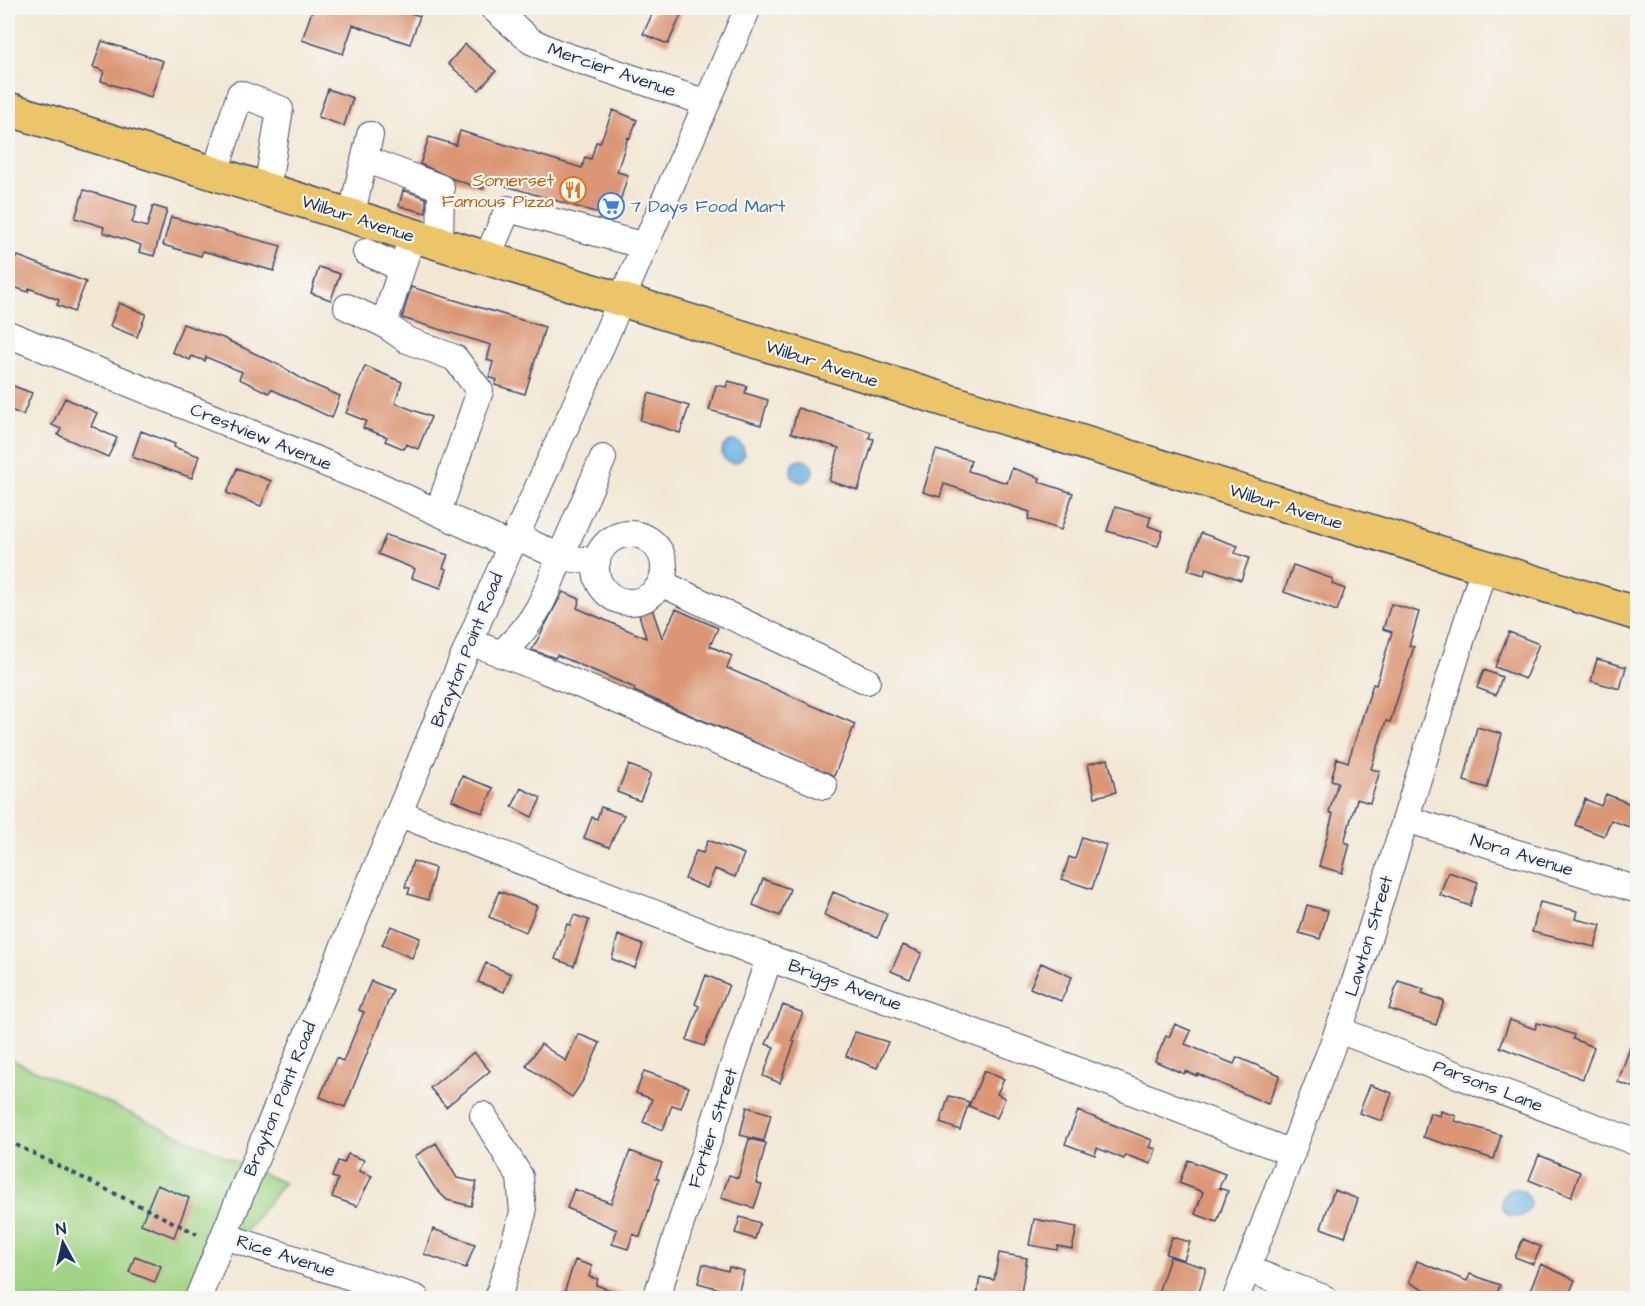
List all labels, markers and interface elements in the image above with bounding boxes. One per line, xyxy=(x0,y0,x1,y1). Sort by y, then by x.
street label: Mercier Avenue xyxy=(545,36,680,104)
place label: Somerset Famous Pizza xyxy=(442,168,555,214)
restaurant icon: Somerset Famous Pizza xyxy=(558,175,588,205)
street label: Wilbur Avenue xyxy=(298,189,418,249)
supermarket icon: 7 Days Food Mart xyxy=(596,191,626,221)
place label: 7 Days Food Mart xyxy=(630,194,786,220)
street label: Wilbur Avenue xyxy=(762,334,882,394)
street label: Crestview Avenue xyxy=(186,397,336,477)
street label: Wilbur Avenue xyxy=(1226,478,1346,536)
street label: Brayton Point Road xyxy=(425,569,510,731)
street label: Nora Avenue xyxy=(1468,828,1577,883)
street label: Lawton Street xyxy=(1339,872,1399,1000)
street label: Briggs Avenue xyxy=(785,953,905,1018)
street label: Brayton Point Road xyxy=(238,1018,323,1180)
street label: Parsons Lane xyxy=(1430,1054,1547,1118)
street label: Fortier Street xyxy=(682,1064,744,1191)
north arrow xyxy=(33,1213,93,1273)
text: N xyxy=(55,1218,68,1241)
street label: Rice Avenue xyxy=(233,1228,339,1284)

